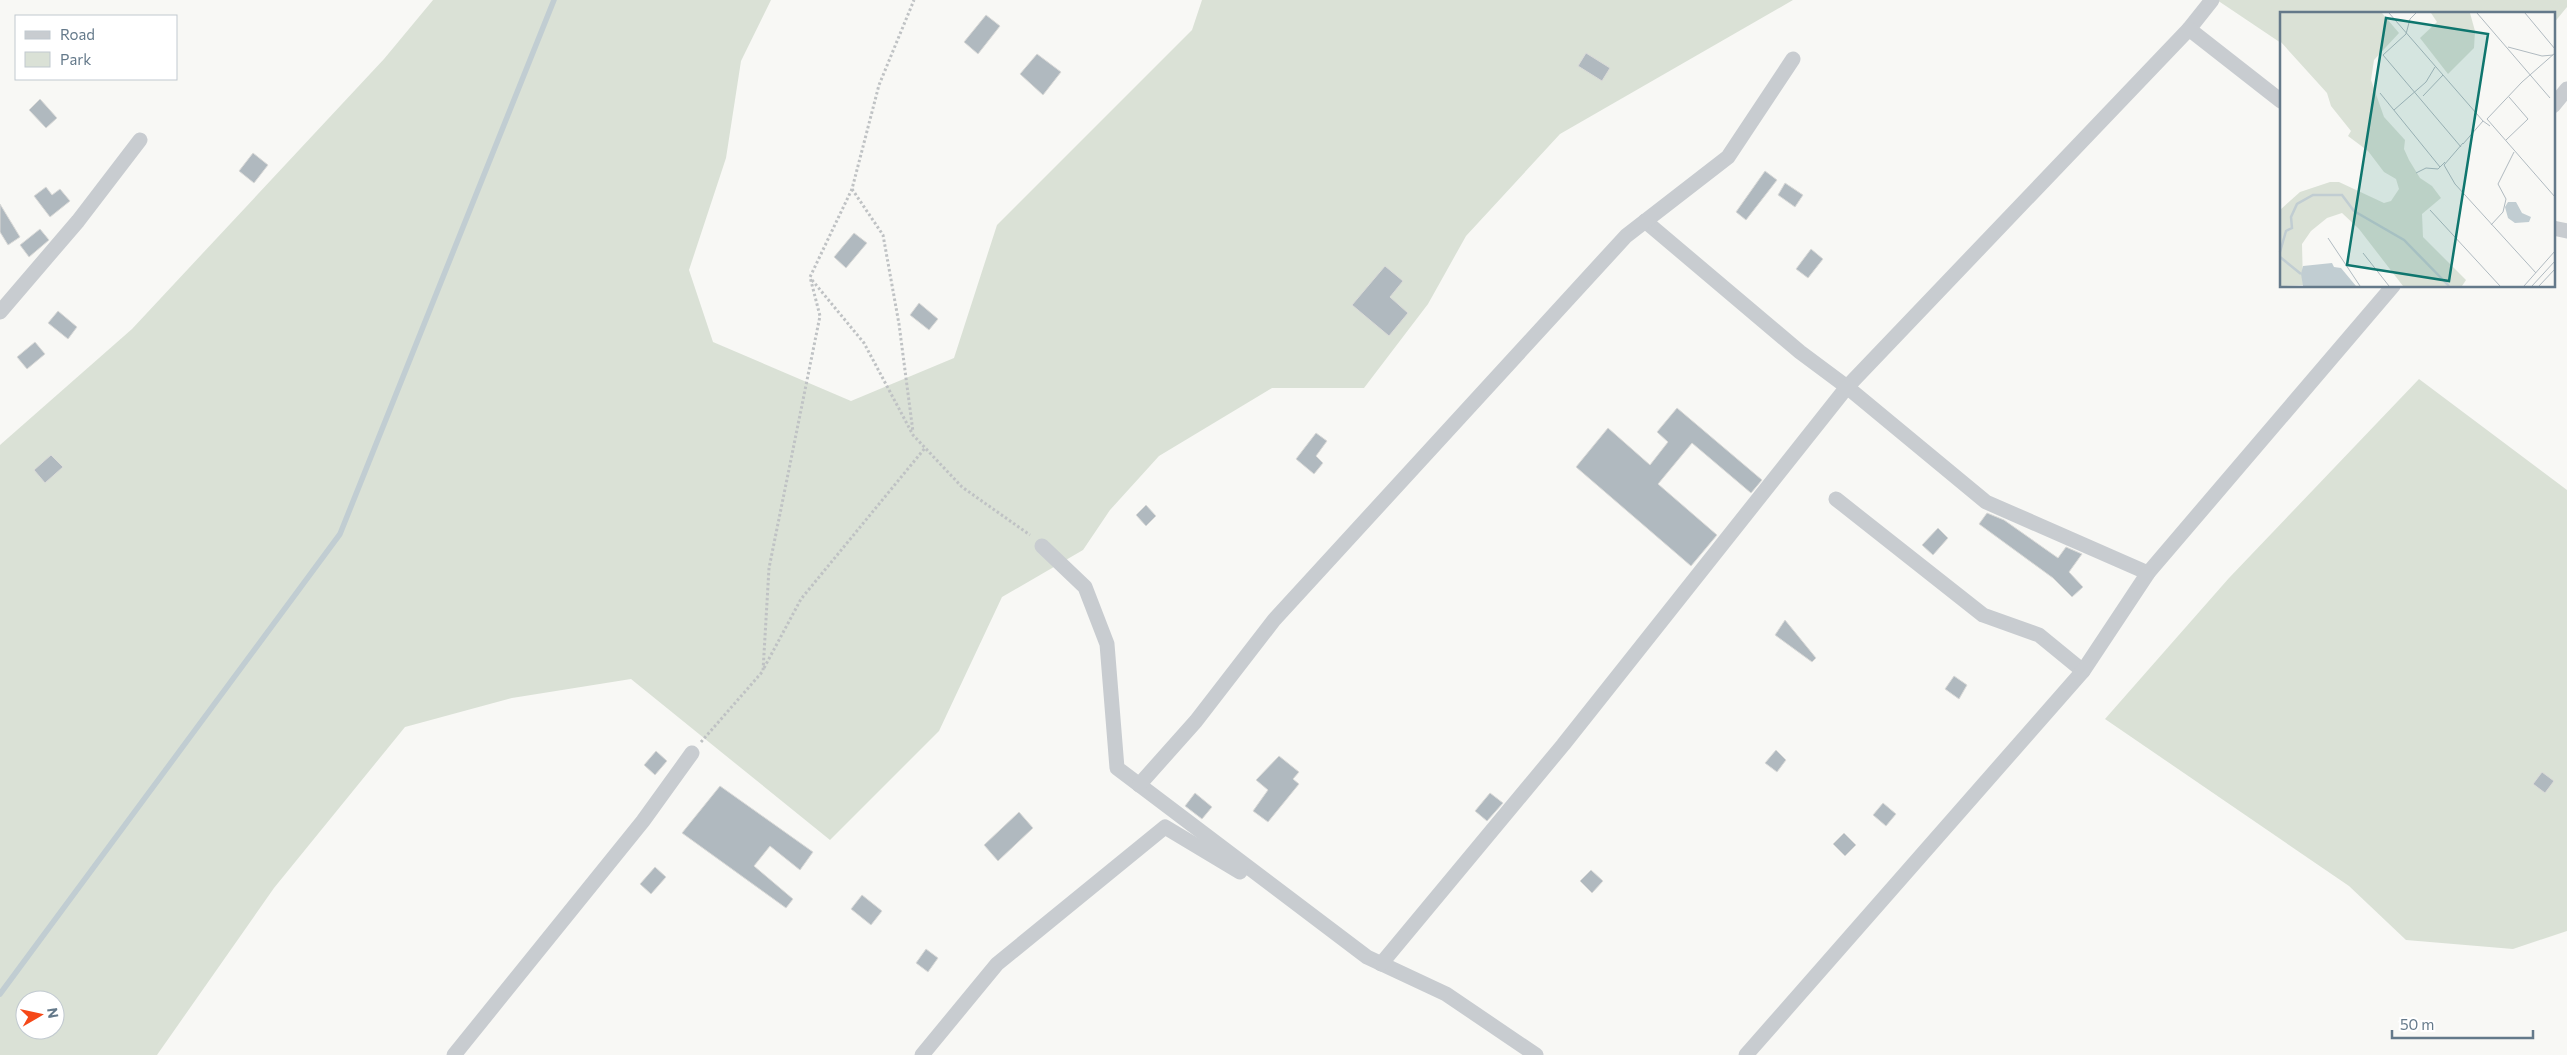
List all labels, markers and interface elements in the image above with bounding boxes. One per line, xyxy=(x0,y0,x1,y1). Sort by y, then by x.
inset map xyxy=(2280,12,2554,288)
legend xyxy=(15,15,178,80)
text: Road xyxy=(60,25,95,43)
text: Park xyxy=(60,50,91,68)
north arrow xyxy=(15,990,65,1040)
text: N xyxy=(44,1006,63,1019)
scale bar xyxy=(2392,1008,2533,1040)
text: 50 m xyxy=(2400,1015,2434,1033)

